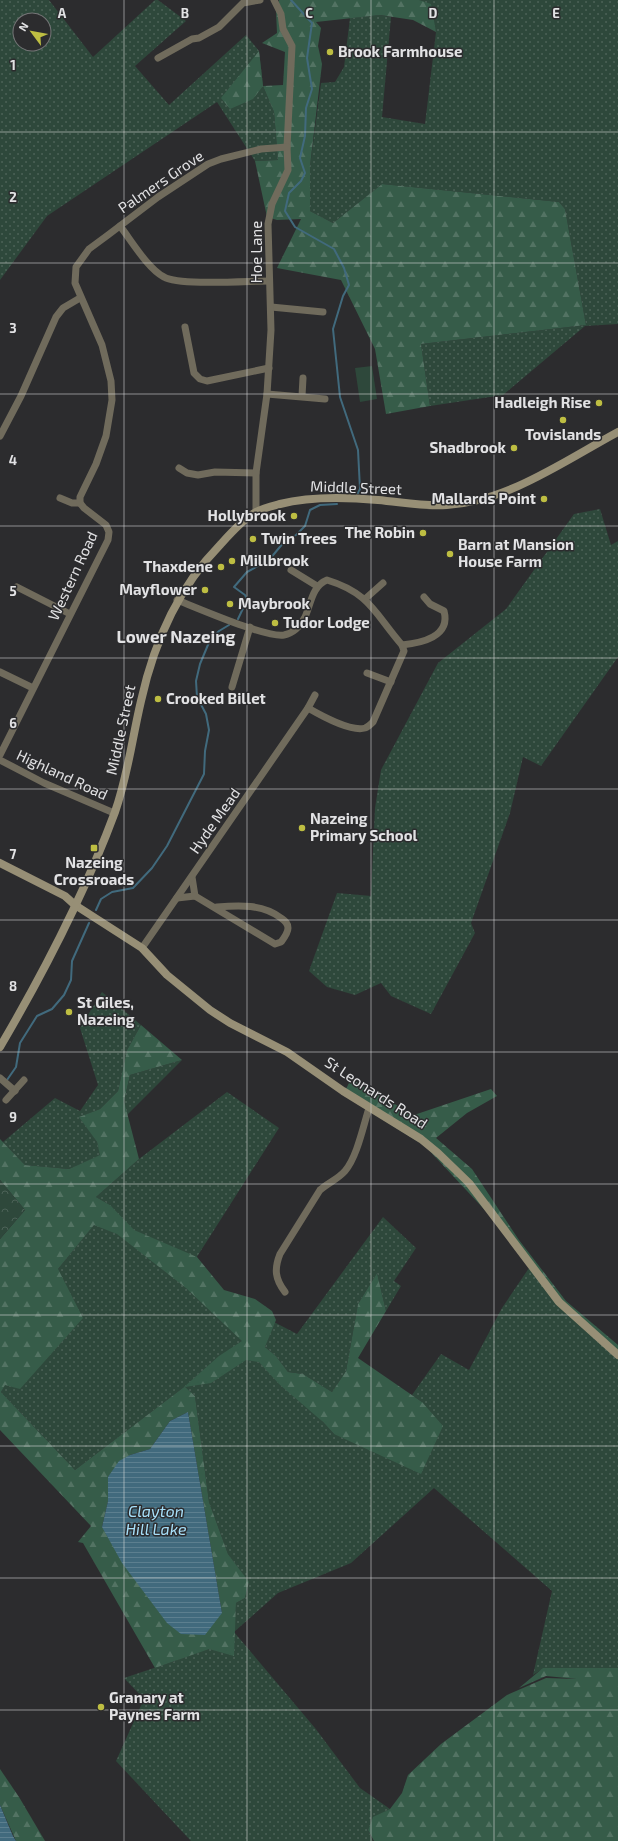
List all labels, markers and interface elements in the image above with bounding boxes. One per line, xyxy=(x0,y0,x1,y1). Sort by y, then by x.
text: A xyxy=(58,5,67,21)
text: B xyxy=(181,5,189,21)
text: C xyxy=(305,5,313,21)
text: D xyxy=(429,5,438,21)
text: E xyxy=(552,5,560,21)
north arrow xyxy=(12,12,52,52)
text: N xyxy=(15,20,31,33)
place label: Brook Farmhouse xyxy=(338,42,463,60)
marker: Brook Farmhouse xyxy=(325,47,335,57)
text: 1 xyxy=(10,57,16,73)
street label: Palmers Grove xyxy=(114,146,207,216)
text: 2 xyxy=(9,189,17,205)
street label: Hoe Lane xyxy=(247,221,265,283)
text: 3 xyxy=(9,320,17,336)
place label: Hadleigh Rise xyxy=(494,393,591,411)
marker: Hadleigh Rise xyxy=(594,398,604,408)
marker: Tovislands xyxy=(558,415,568,425)
place label: Tovislands xyxy=(525,425,601,443)
place label: Shadbrook xyxy=(429,438,507,456)
marker: Shadbrook xyxy=(509,443,519,453)
text: 4 xyxy=(9,452,17,468)
street label: Middle Street xyxy=(310,476,402,498)
place label: Mallards Point xyxy=(431,489,536,507)
marker: Mallards Point xyxy=(539,494,549,504)
place label: Hollybrook xyxy=(208,506,287,525)
marker: Hollybrook xyxy=(289,511,299,521)
place label: The Robin xyxy=(345,523,415,541)
street label: Western Road xyxy=(44,528,101,623)
marker: The Robin xyxy=(418,528,428,538)
place label: Twin Trees xyxy=(261,529,337,547)
marker: Twin Trees xyxy=(248,534,258,544)
place label: Barn at Mansion House Farm xyxy=(458,535,574,570)
marker: Barn at Mansion House Farm xyxy=(445,549,455,559)
place label: Millbrook xyxy=(240,551,310,569)
marker: Millbrook xyxy=(227,556,237,566)
place label: Thaxdene xyxy=(143,557,213,575)
marker: Thaxdene xyxy=(216,562,226,572)
place label: Mayflower xyxy=(119,580,198,599)
text: 5 xyxy=(9,583,17,599)
marker: Mayflower xyxy=(200,585,210,595)
place label: Maybrook xyxy=(238,594,311,613)
marker: Maybrook xyxy=(225,599,235,609)
place label: Tudor Lodge xyxy=(283,613,370,631)
marker: Tudor Lodge xyxy=(270,618,280,628)
district label: Lower Nazeing xyxy=(117,626,236,646)
street label: Middle Street xyxy=(102,683,138,776)
place label: Crooked Billet xyxy=(166,689,266,707)
marker: Crooked Billet xyxy=(153,694,163,704)
text: 6 xyxy=(9,715,17,731)
street label: Highland Road xyxy=(14,745,111,803)
street label: Hyde Mead xyxy=(185,784,243,857)
place label: Nazeing Primary School xyxy=(310,809,418,845)
marker: Nazeing Primary School xyxy=(297,823,307,833)
marker: Nazeing Crossroads xyxy=(89,843,99,853)
text: 7 xyxy=(10,846,17,862)
place label: Nazeing Crossroads xyxy=(54,853,134,888)
text: 8 xyxy=(9,978,17,994)
place label: St Giles, Nazeing xyxy=(77,993,135,1028)
marker: St Giles, Nazeing xyxy=(64,1007,74,1017)
street label: St Leonards Road xyxy=(322,1052,431,1132)
text: 9 xyxy=(9,1109,17,1125)
water label: Clayton Hill Lake xyxy=(125,1501,187,1538)
place label: Granary at Paynes Farm xyxy=(109,1688,200,1724)
marker: Granary at Paynes Farm xyxy=(96,1702,106,1712)

